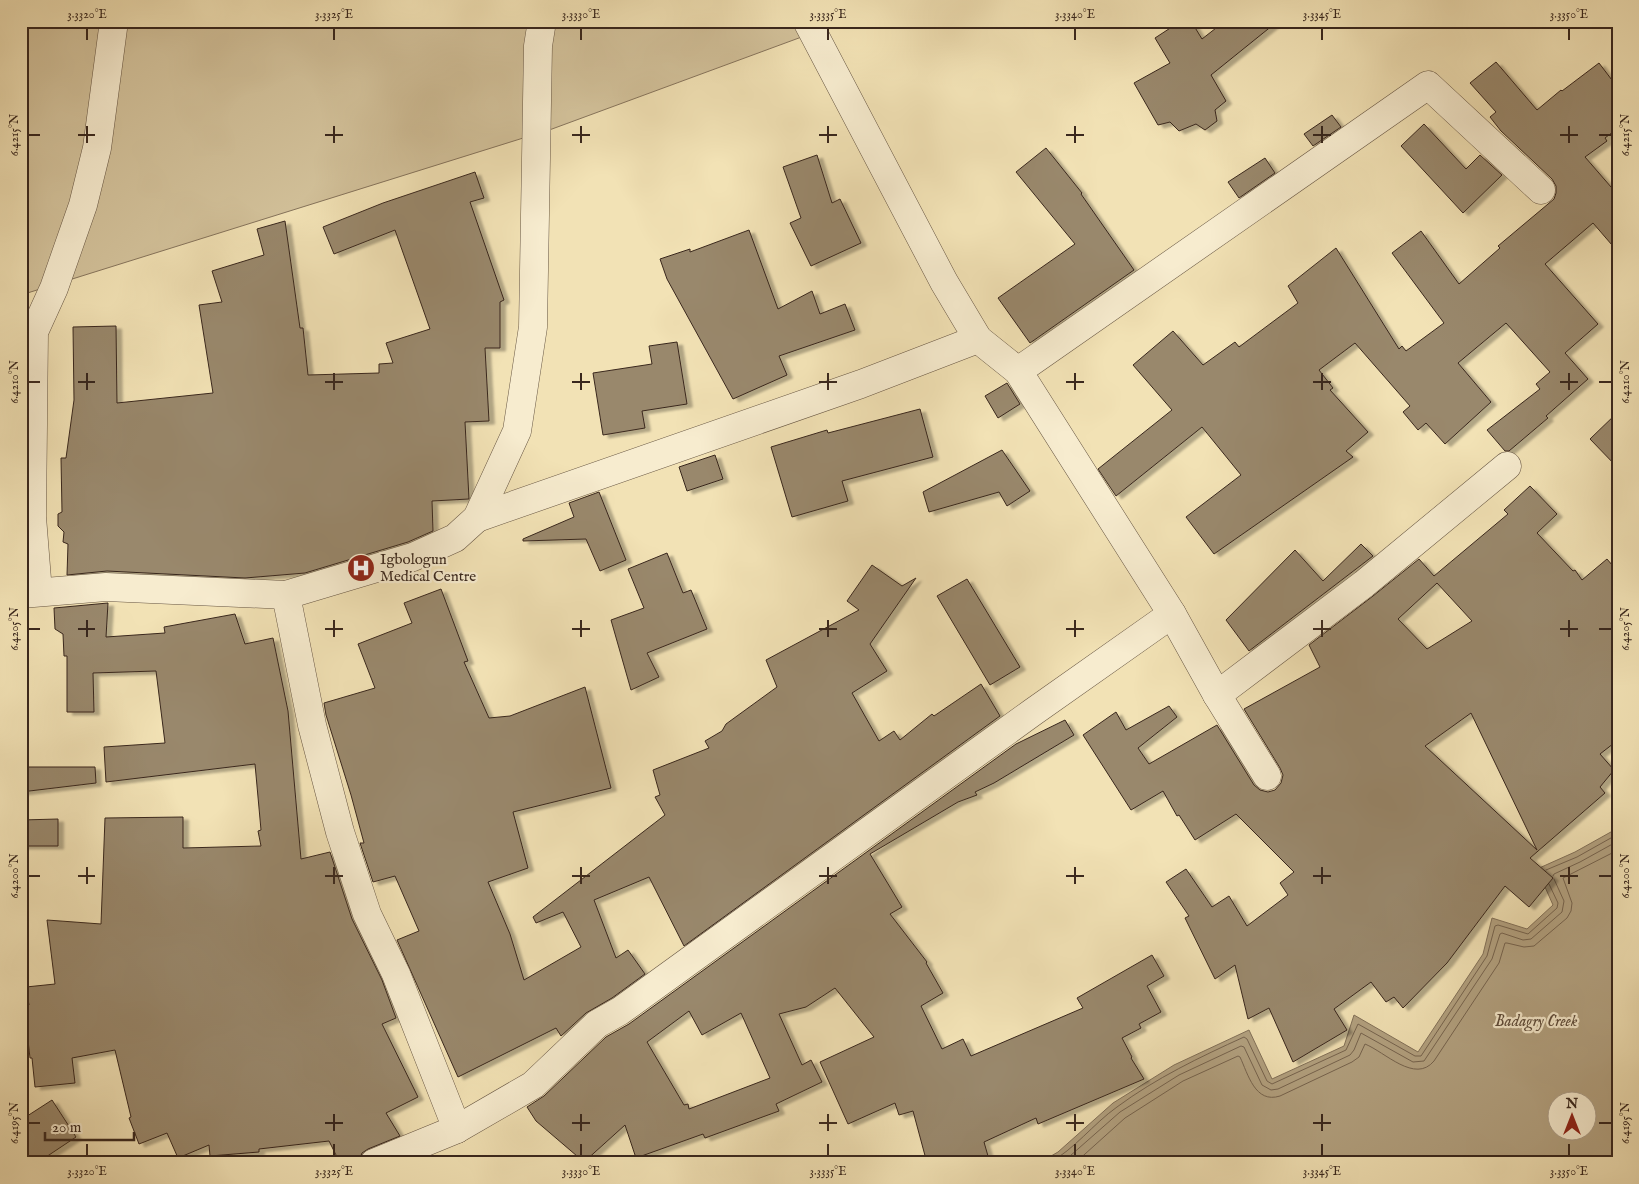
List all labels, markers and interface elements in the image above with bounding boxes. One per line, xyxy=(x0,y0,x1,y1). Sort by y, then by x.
text: 3.3320°E xyxy=(67,7,107,22)
text: 3.3325°E xyxy=(315,7,353,22)
text: 3.3330°E xyxy=(562,7,600,22)
text: 3.3335°E xyxy=(810,7,846,22)
text: 3.3340°E xyxy=(1055,7,1095,22)
text: 3.3345°E xyxy=(1303,7,1341,22)
text: 3.3350°E xyxy=(1550,7,1588,22)
text: 6.4215°N xyxy=(7,113,22,156)
text: 6.4215°N xyxy=(1618,113,1633,156)
text: 6.4210°N xyxy=(7,360,22,404)
text: 6.4210°N xyxy=(1618,360,1633,404)
place label: Igbologun Medical Centre xyxy=(380,550,476,586)
hospital icon: Igbologun Medical Centre xyxy=(346,553,376,583)
text: 6.4205°N xyxy=(7,607,22,651)
text: 6.4205°N xyxy=(1618,607,1633,651)
text: 6.4200°N xyxy=(7,853,22,899)
text: 6.4200°N xyxy=(1618,853,1633,899)
water label: Badagry Creek xyxy=(1495,1012,1578,1032)
north arrow xyxy=(1546,1092,1596,1142)
text: N xyxy=(1565,1095,1578,1113)
text: 6.4195°N xyxy=(7,1101,22,1144)
text: 6.4195°N xyxy=(1618,1101,1633,1144)
scale bar xyxy=(45,1109,134,1141)
text: 20 m xyxy=(52,1118,82,1137)
text: 3.3320°E xyxy=(67,1164,107,1179)
text: 3.3325°E xyxy=(315,1164,353,1179)
text: 3.3330°E xyxy=(562,1164,600,1179)
text: 3.3335°E xyxy=(810,1164,846,1179)
text: 3.3340°E xyxy=(1055,1164,1095,1179)
text: 3.3345°E xyxy=(1303,1164,1341,1179)
text: 3.3350°E xyxy=(1550,1164,1588,1179)

